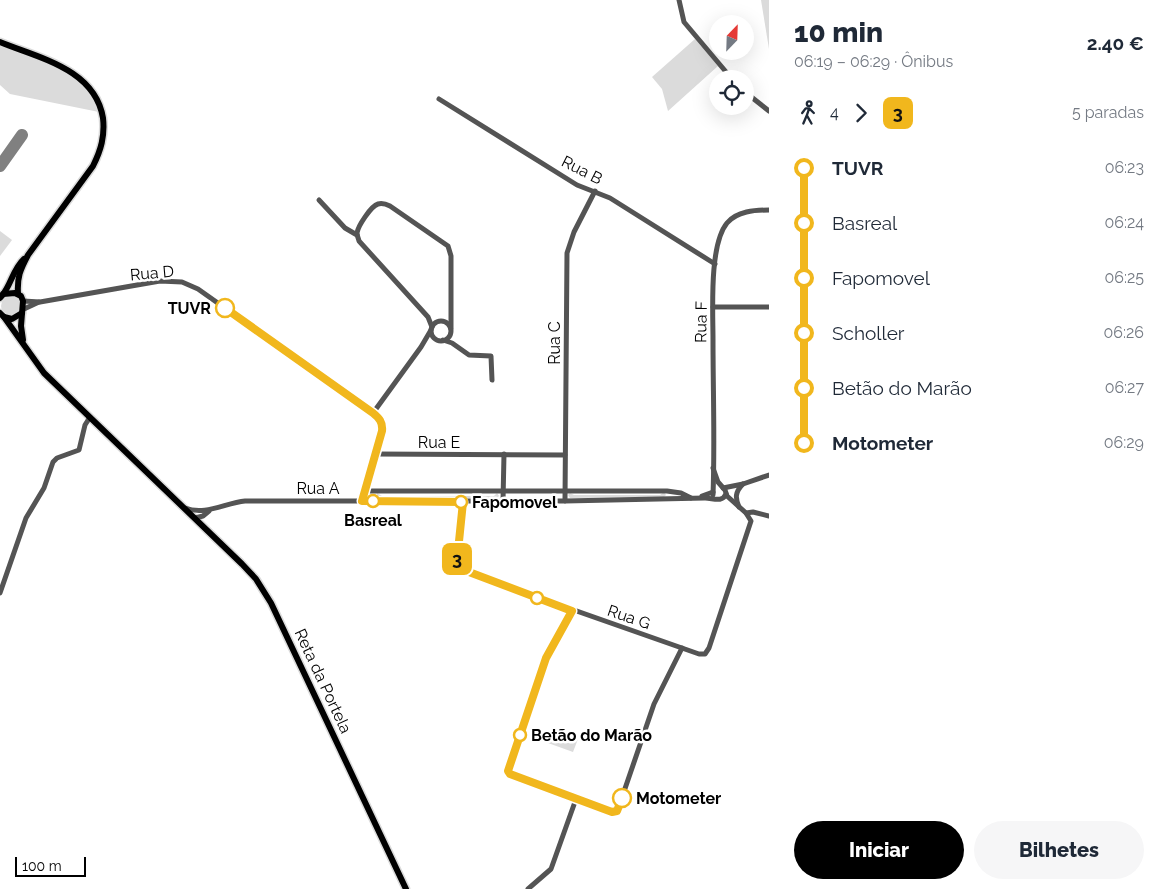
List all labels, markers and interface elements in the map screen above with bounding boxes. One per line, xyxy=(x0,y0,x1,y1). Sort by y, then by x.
north arrow xyxy=(709,15,754,60)
map controls xyxy=(709,15,754,115)
text: 10 min xyxy=(794,16,883,49)
text: 2.40 € xyxy=(1087,32,1144,54)
text: 06:19 – 06:29 · Ônibus xyxy=(794,52,953,71)
button: locate xyxy=(709,70,754,115)
icon: walk xyxy=(794,99,822,127)
icon: forward xyxy=(847,99,875,127)
text: 3 xyxy=(893,102,903,123)
text: 4 xyxy=(830,103,839,122)
text: 5 paradas xyxy=(1072,103,1144,122)
street label: Rua B xyxy=(558,152,606,188)
text: TUVR xyxy=(832,157,884,179)
text: 06:23 xyxy=(1105,158,1144,177)
text: Basreal xyxy=(832,212,897,234)
text: 06:24 xyxy=(1104,213,1144,232)
street label: Rua D xyxy=(129,262,175,284)
text: Fapomovel xyxy=(832,267,930,289)
text: 06:25 xyxy=(1104,268,1144,287)
marker: TUVR xyxy=(215,298,235,318)
place label: TUVR xyxy=(168,299,211,318)
street label: Rua F xyxy=(691,301,711,343)
street label: Rua C xyxy=(545,321,564,365)
text: Scholler xyxy=(832,322,905,344)
text: 06:26 xyxy=(1104,323,1144,342)
text: Betão do Marão xyxy=(832,377,972,399)
text: 06:27 xyxy=(1105,378,1144,397)
text: Motometer xyxy=(832,432,933,454)
street label: Rua E xyxy=(418,433,460,452)
text: 06:29 xyxy=(1104,433,1144,452)
street label: Rua A xyxy=(297,479,340,498)
place label: Fapomovel xyxy=(472,493,558,512)
marker: Basreal xyxy=(366,494,380,508)
marker: Fapomovel xyxy=(454,495,468,509)
place label: Basreal xyxy=(344,511,403,530)
line badge: 3 xyxy=(441,543,473,575)
text: 3 xyxy=(452,548,462,569)
unlabelled marker xyxy=(530,591,544,605)
street label: Rua G xyxy=(605,601,653,633)
street label: Reta da Portela xyxy=(291,626,355,736)
place label: Betão do Marão xyxy=(531,726,652,745)
marker: Betão do Marão xyxy=(513,728,527,742)
marker: Motometer xyxy=(612,788,632,808)
place label: Motometer xyxy=(636,789,721,808)
button: Iniciar xyxy=(794,821,964,879)
button: Bilhetes xyxy=(974,821,1144,879)
scale bar xyxy=(15,854,86,877)
text: 100 m xyxy=(22,858,62,874)

